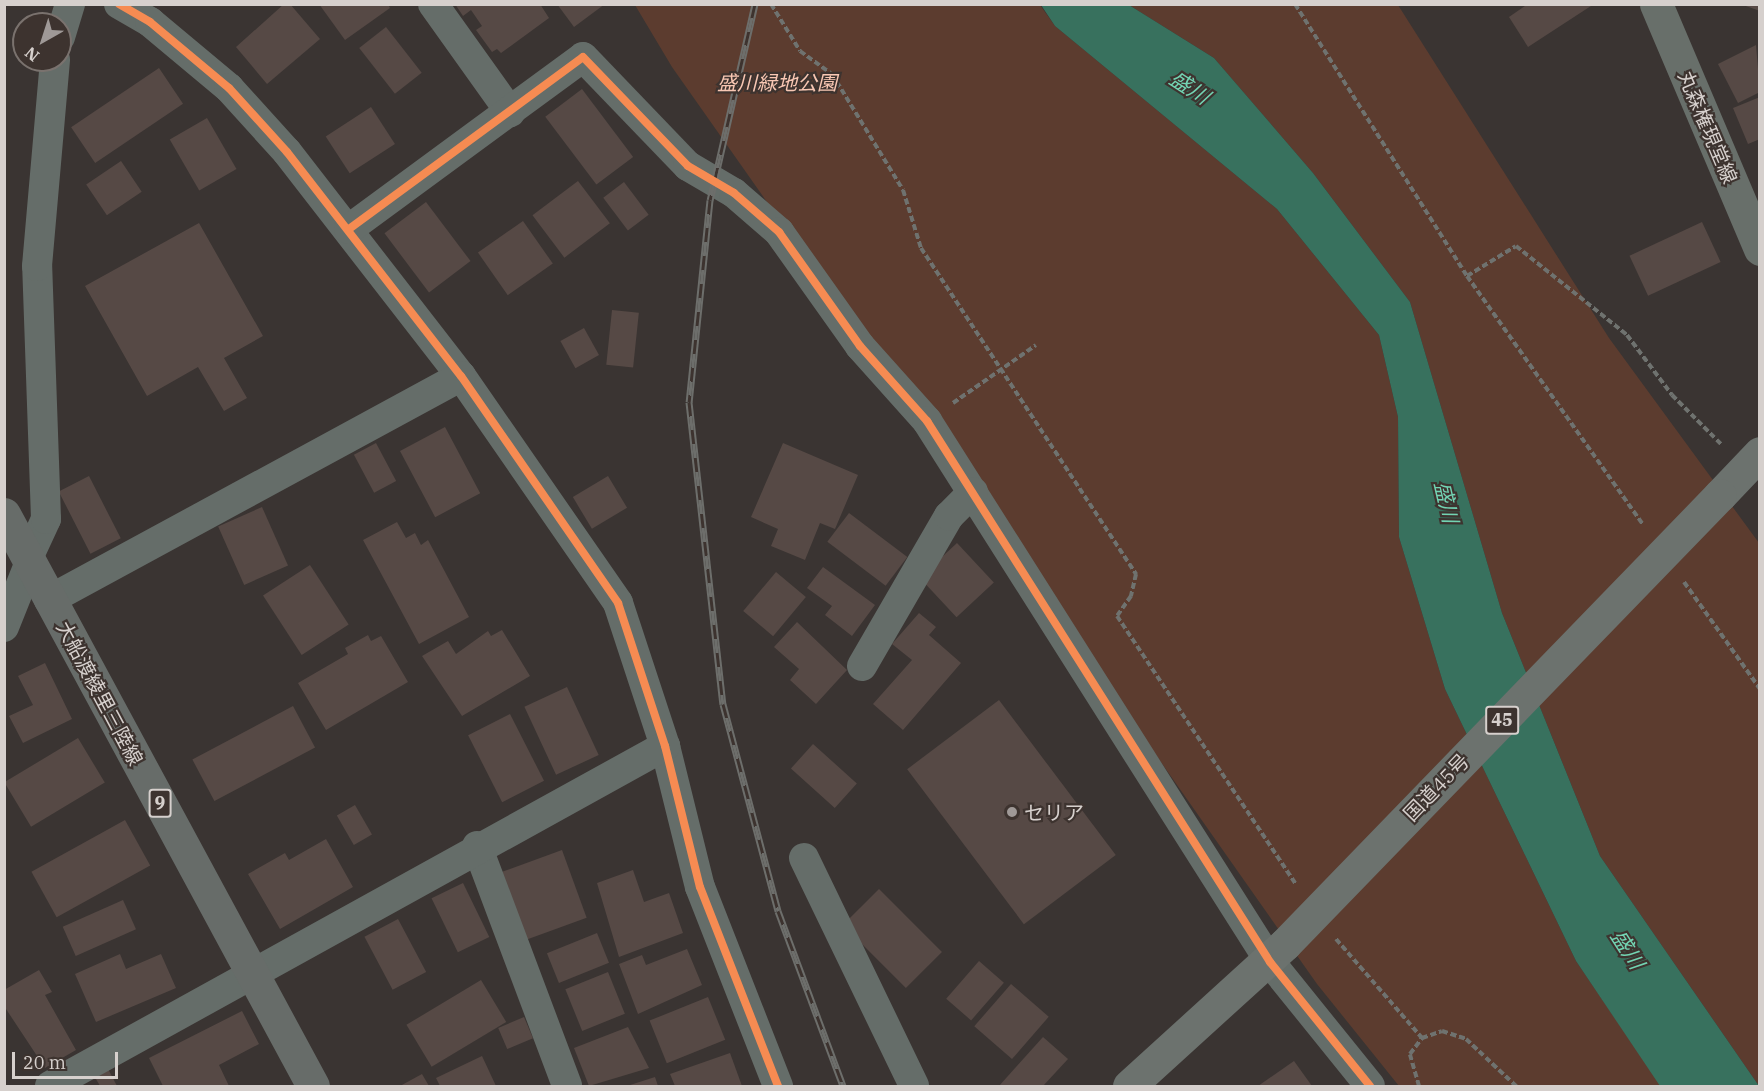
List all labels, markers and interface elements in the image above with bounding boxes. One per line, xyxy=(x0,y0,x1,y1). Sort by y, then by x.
north arrow xyxy=(12,12,72,72)
text: N xyxy=(21,43,43,66)
water label: 盛川 xyxy=(1166,65,1214,109)
street label: 丸森権現堂線 xyxy=(1674,67,1742,187)
park label: 盛川緑地公園 xyxy=(717,70,837,94)
water label: 盛川 xyxy=(1430,479,1464,525)
street label: 大船渡綾里三陸線 xyxy=(52,617,148,769)
road number: 45 xyxy=(1484,705,1520,735)
street label: 国道45号 xyxy=(1398,748,1474,826)
road number: 9 xyxy=(148,788,172,818)
place label: セリア xyxy=(1024,800,1084,824)
marker: セリア xyxy=(1005,805,1019,819)
water label: 盛川 xyxy=(1606,925,1650,973)
scale bar xyxy=(15,1040,122,1078)
text: 20 m xyxy=(23,1051,66,1074)

